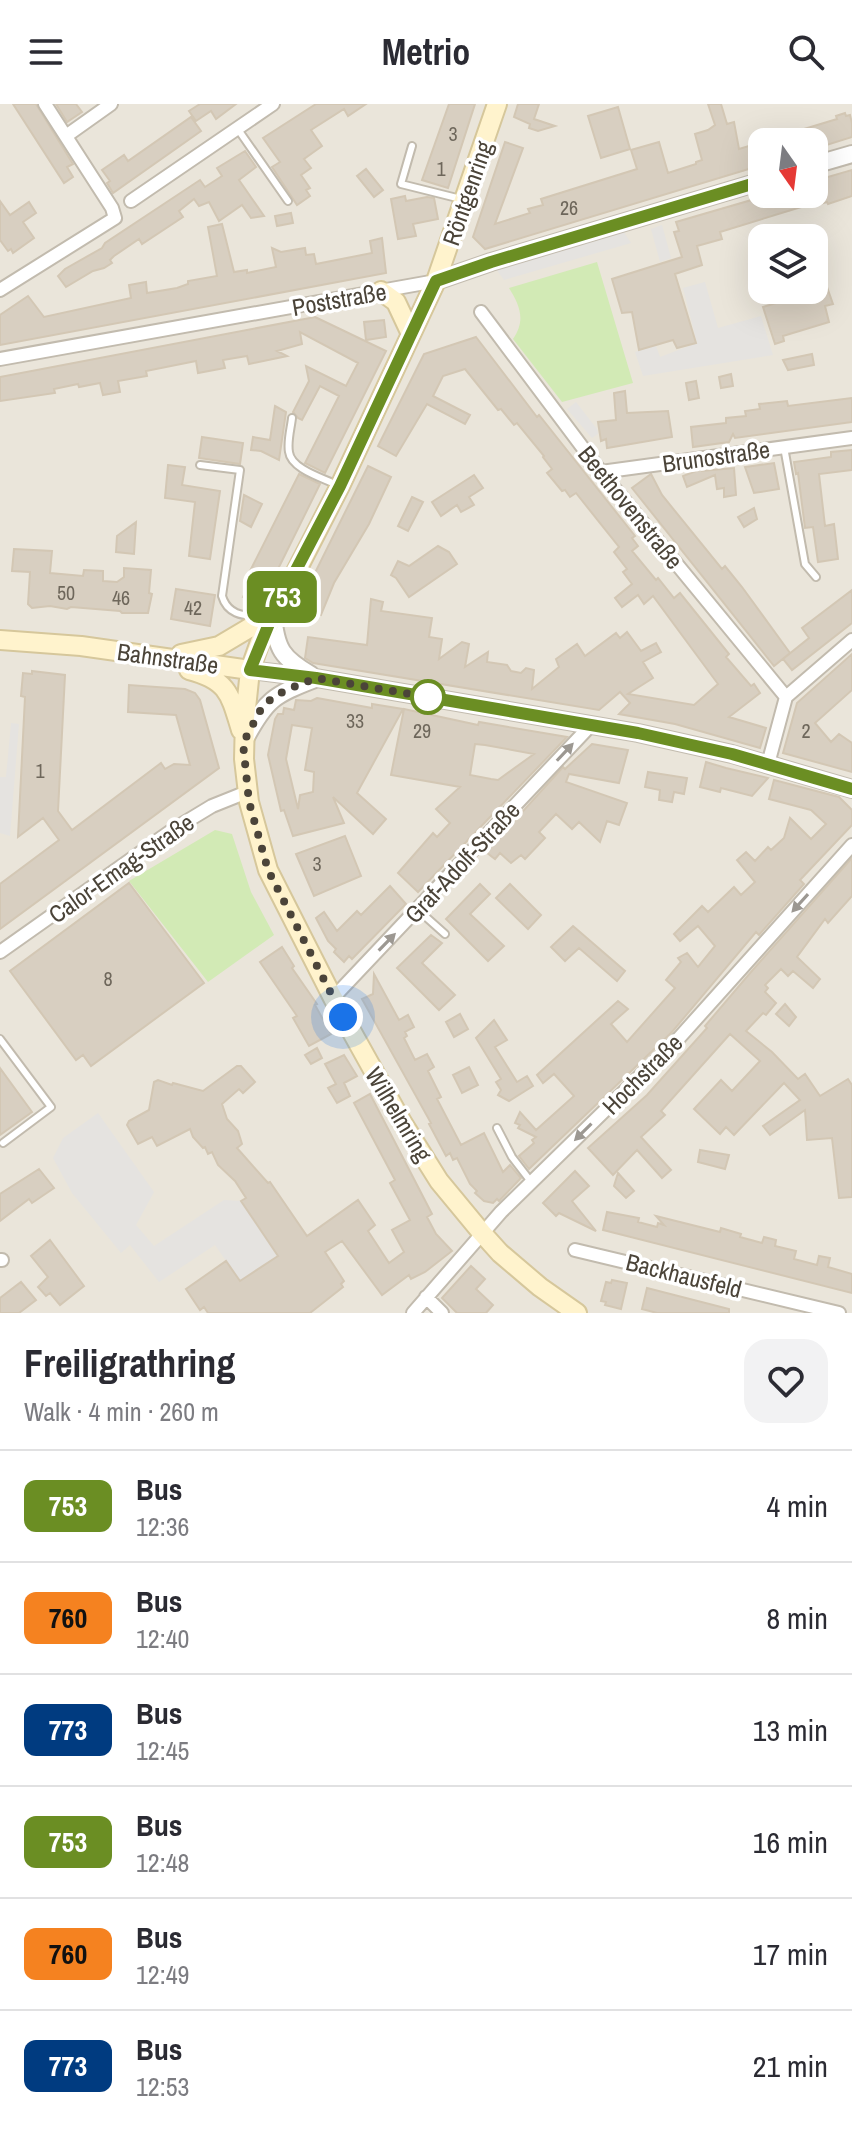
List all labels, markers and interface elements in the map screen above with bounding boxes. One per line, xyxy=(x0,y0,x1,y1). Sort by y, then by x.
text: Metrio xyxy=(382,28,470,76)
icon: menu xyxy=(24,30,68,74)
icon: search xyxy=(784,30,828,74)
house number: 3 xyxy=(448,120,458,147)
north arrow xyxy=(748,128,828,208)
map controls xyxy=(748,128,828,304)
street label: Röntgenring xyxy=(434,137,500,249)
house number: 1 xyxy=(436,155,446,182)
house number: 26 xyxy=(560,194,578,221)
button: layers xyxy=(748,224,828,304)
street label: Poststraße xyxy=(289,275,389,323)
street label: Brunostraße xyxy=(660,433,772,479)
street label: Beethovenstraße xyxy=(571,439,691,575)
line badge: 753 xyxy=(236,571,328,623)
text: 753 xyxy=(263,578,301,616)
house number: 50 xyxy=(57,579,75,606)
house number: 46 xyxy=(112,584,130,611)
house number: 42 xyxy=(184,594,202,621)
street label: Bahnstraße xyxy=(115,635,221,681)
unlabelled marker xyxy=(411,680,445,714)
house number: 33 xyxy=(346,707,364,734)
house number: 29 xyxy=(413,717,431,744)
house number: 2 xyxy=(801,717,811,744)
one-way arrow xyxy=(555,743,573,762)
house number: 1 xyxy=(35,757,45,784)
street label: Graf-Adolf-Straße xyxy=(397,794,527,930)
street label: Calor-Emag-Straße xyxy=(42,806,200,930)
house number: 3 xyxy=(312,850,322,877)
one-way arrow xyxy=(791,893,809,913)
one-way arrow xyxy=(377,933,395,952)
house number: 8 xyxy=(103,965,113,992)
your location xyxy=(323,997,363,1037)
street label: Hochstraße xyxy=(595,1027,689,1121)
street label: Wilhelmring xyxy=(358,1061,440,1167)
one-way arrow xyxy=(574,1123,593,1141)
street label: Backhausfeld xyxy=(623,1245,745,1305)
text: Freiligrathring xyxy=(24,1338,235,1389)
button: heart xyxy=(744,1339,828,1423)
text: Walk · 4 min · 260 m xyxy=(24,1394,219,1429)
text: Bus xyxy=(136,1469,182,1509)
text: 4 min xyxy=(766,1486,828,1526)
text: 753 xyxy=(49,1487,87,1525)
text: 12:36 xyxy=(136,1509,189,1544)
text: Bus xyxy=(136,1581,182,1621)
text: 8 min xyxy=(766,1598,828,1638)
text: 760 xyxy=(49,1599,87,1637)
text: 12:40 xyxy=(136,1621,189,1656)
text: Bus xyxy=(136,1693,182,1733)
text: 13 min xyxy=(753,1710,828,1750)
text: 773 xyxy=(49,1711,87,1749)
text: 12:45 xyxy=(136,1733,189,1768)
text: Bus xyxy=(136,1805,182,1845)
text: 16 min xyxy=(753,1822,828,1862)
text: 753 xyxy=(49,1823,87,1861)
text: 12:48 xyxy=(136,1845,189,1880)
text: Bus xyxy=(136,1917,182,1957)
text: 17 min xyxy=(753,1934,828,1974)
text: 760 xyxy=(49,1935,87,1973)
text: 12:49 xyxy=(136,1957,189,1992)
text: Bus xyxy=(136,2029,182,2069)
text: 21 min xyxy=(753,2046,828,2086)
text: 773 xyxy=(49,2047,87,2085)
text: 12:53 xyxy=(136,2069,189,2104)

